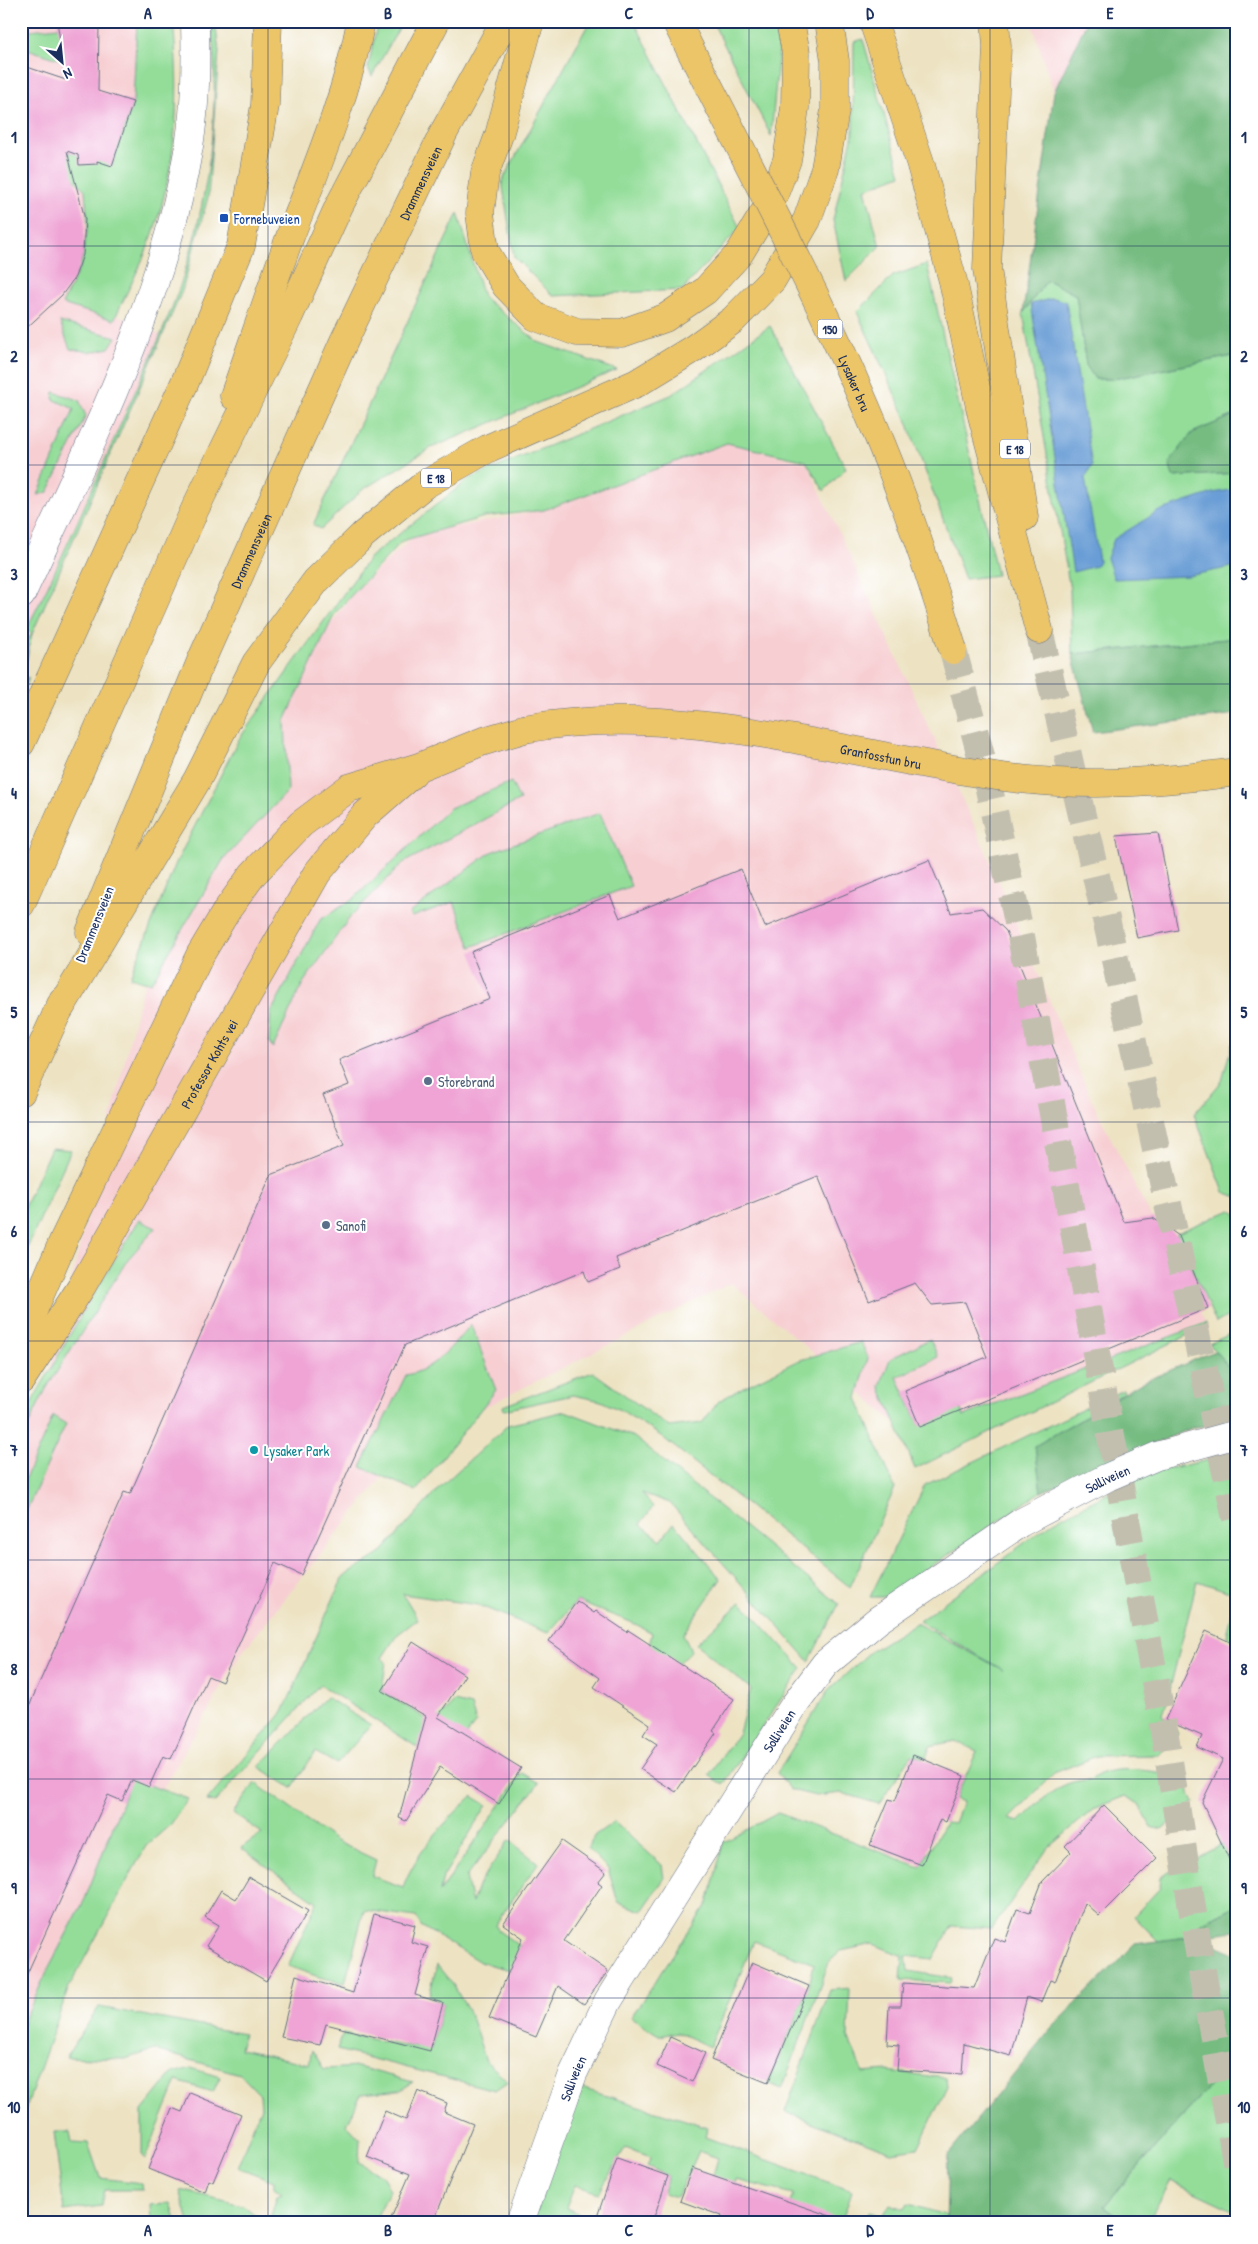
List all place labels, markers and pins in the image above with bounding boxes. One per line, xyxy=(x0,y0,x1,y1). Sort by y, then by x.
place label: Fornebuveien xyxy=(233,209,300,228)
marker: Fornebuveien xyxy=(218,212,230,224)
place label: Storebrand xyxy=(438,1072,495,1091)
marker: Storebrand xyxy=(422,1075,434,1087)
place label: Sanofi xyxy=(336,1216,366,1235)
marker: Sanofi xyxy=(320,1219,332,1231)
place label: Lysaker Park xyxy=(264,1441,330,1461)
marker: Lysaker Park xyxy=(248,1444,260,1456)

